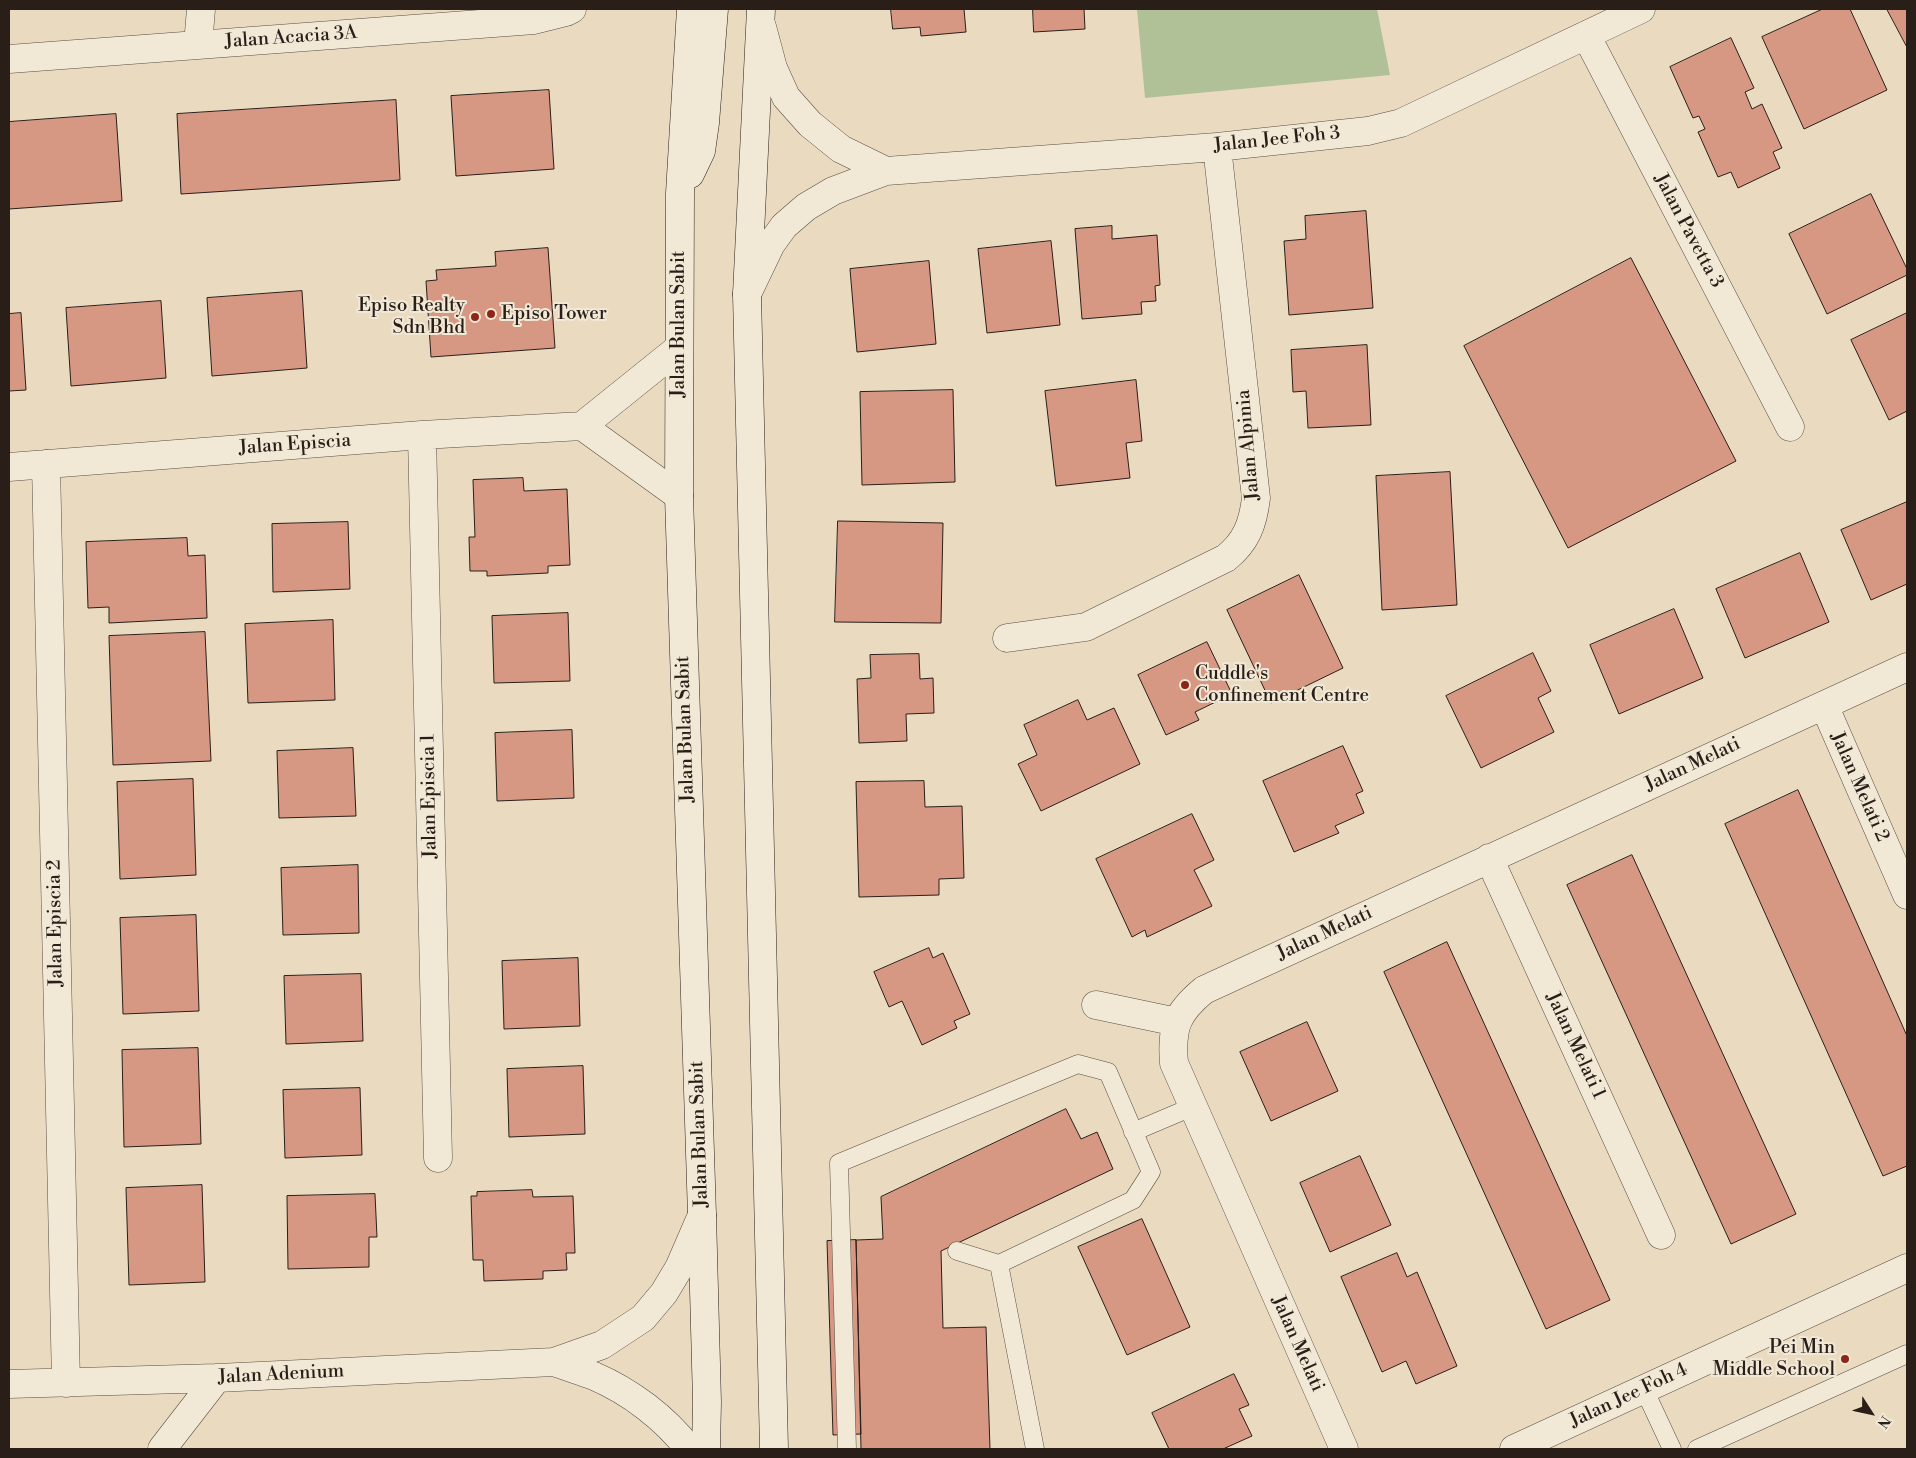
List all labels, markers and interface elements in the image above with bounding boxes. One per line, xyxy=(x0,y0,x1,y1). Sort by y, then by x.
street label: Jalan Acacia 3A xyxy=(224,22,358,54)
street label: Jalan Jee Foh 3 xyxy=(1213,122,1341,158)
street label: Jalan Pavetta 3 xyxy=(1648,170,1728,292)
street label: Jalan Bulan Sabit xyxy=(668,251,690,397)
place label: Episo Realty Sdn Bhd xyxy=(358,295,465,339)
place label: Episo Tower xyxy=(501,303,607,325)
marker: Episo Tower xyxy=(485,308,497,320)
marker: Episo Realty Sdn Bhd xyxy=(469,311,481,323)
street label: Jalan Alpinia xyxy=(1233,389,1265,501)
street label: Jalan Episcia xyxy=(238,430,352,460)
street label: Jalan Bulan Sabit xyxy=(672,655,700,803)
place label: Cuddle's Confinement Centre xyxy=(1195,663,1369,707)
marker: Cuddle's Confinement Centre xyxy=(1179,679,1191,691)
street label: Jalan Melati 2 xyxy=(1825,729,1893,845)
street label: Jalan Melati xyxy=(1642,733,1744,797)
street label: Jalan Episcia 1 xyxy=(418,734,442,858)
street label: Jalan Episcia 2 xyxy=(43,859,69,987)
street label: Jalan Melati xyxy=(1274,902,1376,966)
street label: Jalan Melati 1 xyxy=(1540,989,1610,1103)
street label: Jalan Bulan Sabit xyxy=(686,1060,714,1208)
street label: Jalan Melati xyxy=(1266,1292,1328,1396)
place label: Pei Min Middle School xyxy=(1713,1337,1835,1381)
marker: Pei Min Middle School xyxy=(1839,1353,1851,1365)
street label: Jalan Jee Foh 4 xyxy=(1566,1359,1692,1433)
street label: Jalan Adenium xyxy=(217,1360,345,1390)
north arrow xyxy=(1846,1388,1896,1438)
text: N xyxy=(1873,1412,1894,1431)

